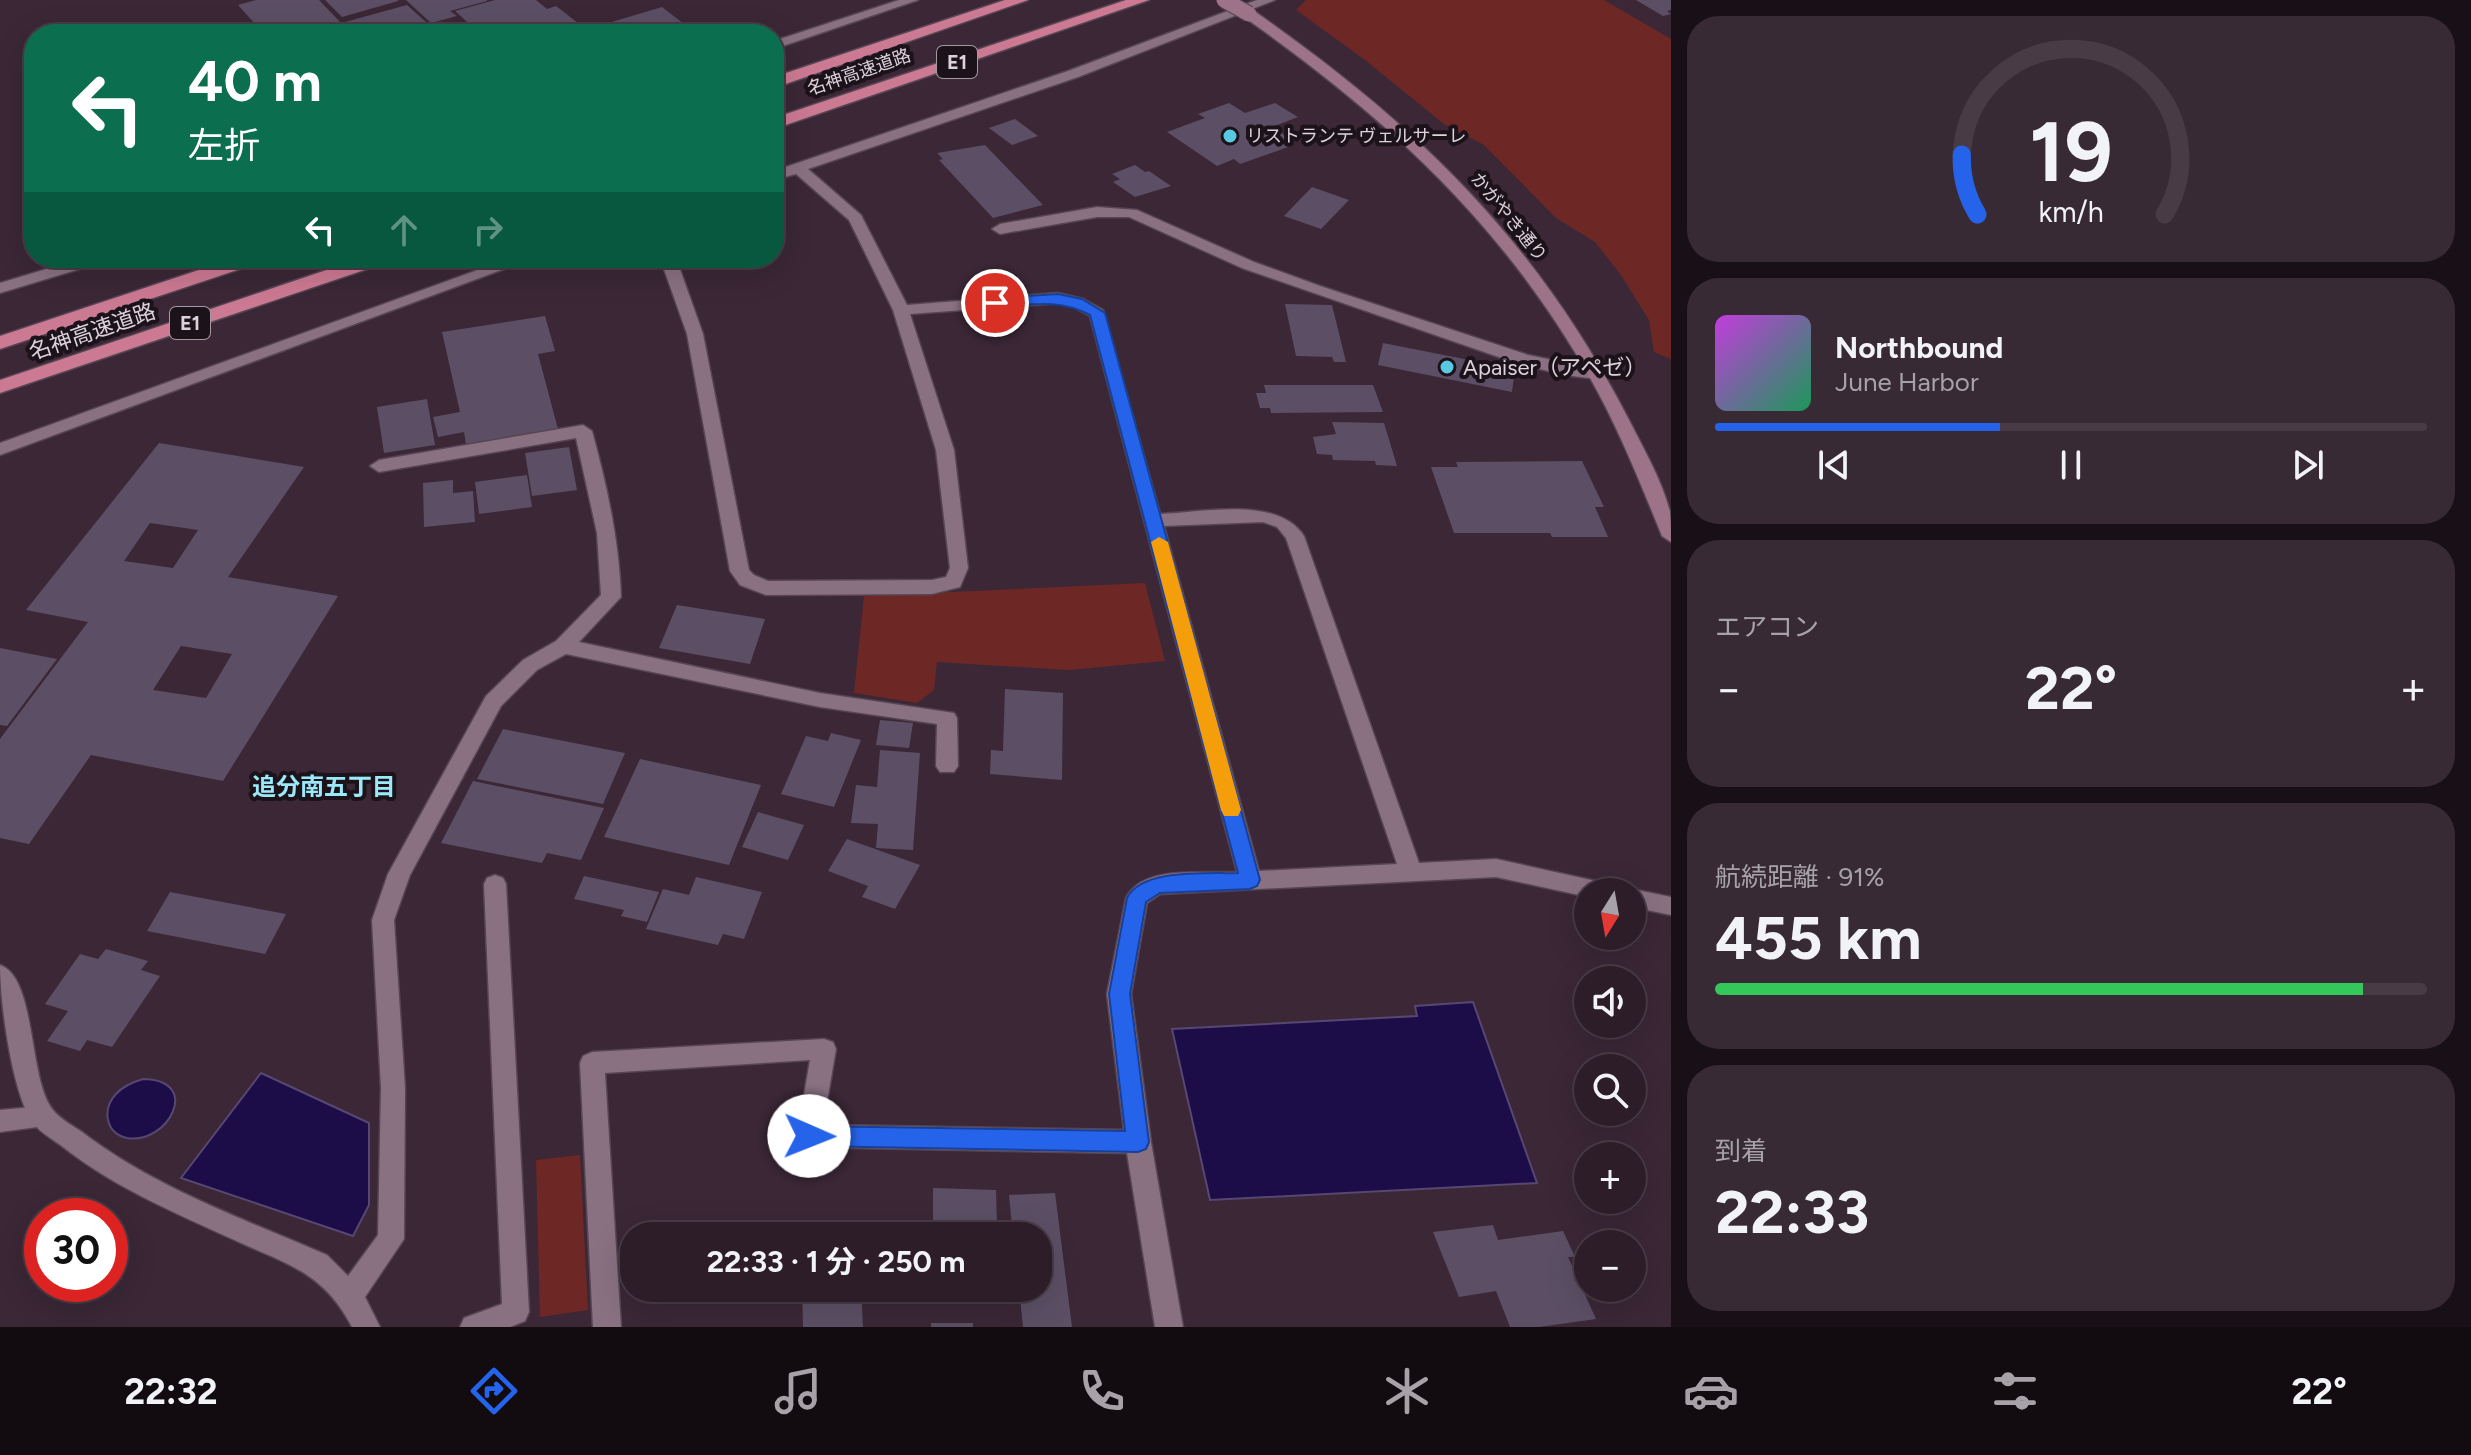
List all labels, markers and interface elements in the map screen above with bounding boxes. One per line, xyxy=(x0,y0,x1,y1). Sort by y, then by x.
street label: 名神高速道路 xyxy=(804,44,914,100)
road number: E1 xyxy=(937,46,977,78)
text: 40 m xyxy=(188,48,322,115)
icon: left xyxy=(56,56,160,160)
text: 19 xyxy=(2029,102,2113,202)
text: 左折 xyxy=(188,124,260,167)
place label: リストランテ ヴェルサーレ xyxy=(1246,125,1466,147)
marker: リストランテ ヴェルサーレ xyxy=(1221,127,1239,145)
street label: かがやき通り xyxy=(1466,168,1552,266)
text: km/h xyxy=(2038,195,2104,229)
icon: left xyxy=(298,208,342,252)
icon: ahead xyxy=(382,208,426,252)
icon: right xyxy=(466,208,510,252)
pin xyxy=(961,269,1029,337)
icon: arrive xyxy=(973,281,1017,325)
street label: 名神高速道路 xyxy=(25,297,159,366)
road number: E1 xyxy=(170,307,210,339)
text: Northbound xyxy=(1835,329,2003,366)
place label: Apaiser（アペゼ） xyxy=(1463,354,1646,381)
marker: Apaiser（アペゼ） xyxy=(1438,358,1456,376)
text: June Harbor xyxy=(1835,366,1979,398)
icon: previous xyxy=(1812,443,1856,487)
icon: pause xyxy=(2049,443,2093,487)
icon: next xyxy=(2286,443,2330,487)
text: エアコン xyxy=(1715,611,1819,643)
text: 22° xyxy=(2025,652,2117,724)
text: − xyxy=(1715,662,1742,715)
text: + xyxy=(2400,662,2427,715)
district label: 追分南五丁目 xyxy=(252,772,396,801)
text: 航続距離 · 91% xyxy=(1715,861,1884,893)
north arrow xyxy=(1574,878,1646,950)
map controls xyxy=(1574,878,1646,1302)
text: 455 km xyxy=(1715,902,1922,974)
button: sound xyxy=(1574,966,1646,1038)
button: search xyxy=(1574,1054,1646,1126)
position arrow xyxy=(767,1094,851,1178)
text: 到着 xyxy=(1715,1135,1767,1167)
button: + xyxy=(1574,1142,1646,1214)
text: 22:33 xyxy=(1715,1176,1869,1248)
speed limit sign: 30 xyxy=(24,1198,128,1302)
button: − xyxy=(1574,1230,1646,1302)
text: 22:33 · 1 分 · 250 m xyxy=(707,1243,965,1280)
icon: directions xyxy=(466,1363,522,1419)
icon: music xyxy=(770,1363,826,1419)
icon: phone xyxy=(1074,1363,1130,1419)
icon: climate xyxy=(1379,1363,1435,1419)
icon: car xyxy=(1683,1363,1739,1419)
icon: filters xyxy=(1987,1363,2043,1419)
text: 22:32 xyxy=(124,1370,218,1413)
text: 22° xyxy=(2292,1370,2347,1413)

